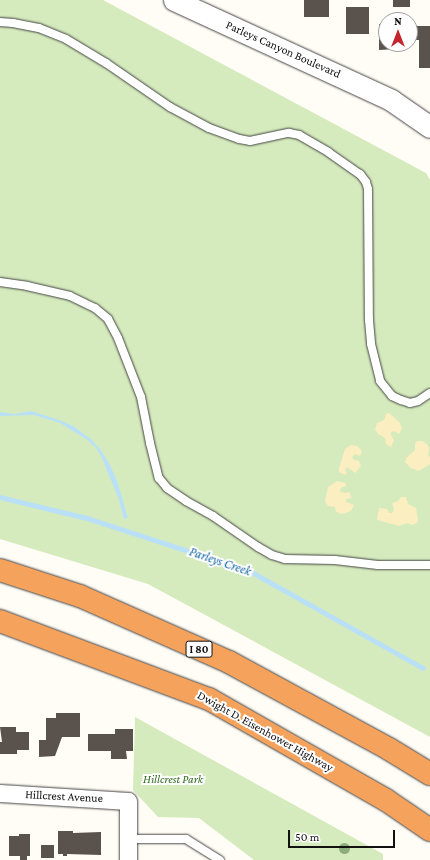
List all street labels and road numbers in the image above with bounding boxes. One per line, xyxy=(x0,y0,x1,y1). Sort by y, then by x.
street label: Parleys Canyon Boulevard xyxy=(223,18,343,82)
road number: I 80 xyxy=(185,640,213,658)
street label: Dwight D. Eisenhower Highway xyxy=(195,689,335,775)
street label: Hillcrest Avenue xyxy=(25,788,103,806)

